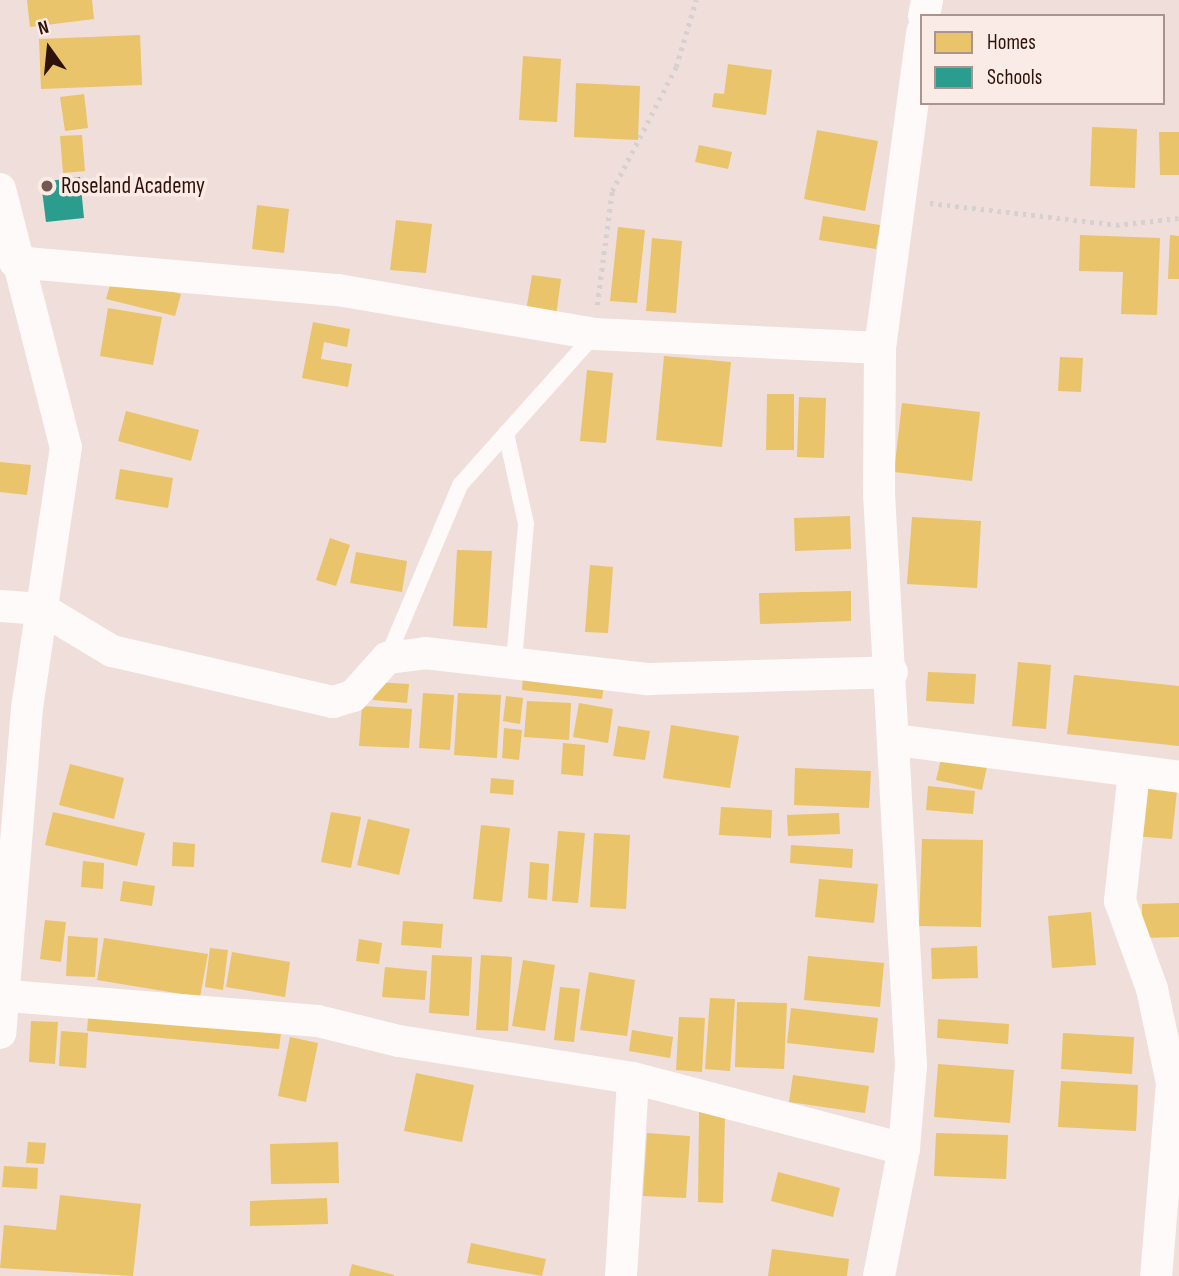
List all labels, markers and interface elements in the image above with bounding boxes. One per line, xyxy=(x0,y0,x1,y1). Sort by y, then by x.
north arrow xyxy=(14,14,84,84)
legend xyxy=(920,14,1165,105)
text: N xyxy=(36,16,51,41)
text: Homes xyxy=(987,30,1036,55)
text: Schools xyxy=(987,65,1042,90)
place label: Roseland Academy xyxy=(61,172,205,200)
marker: Roseland Academy xyxy=(39,178,55,194)

